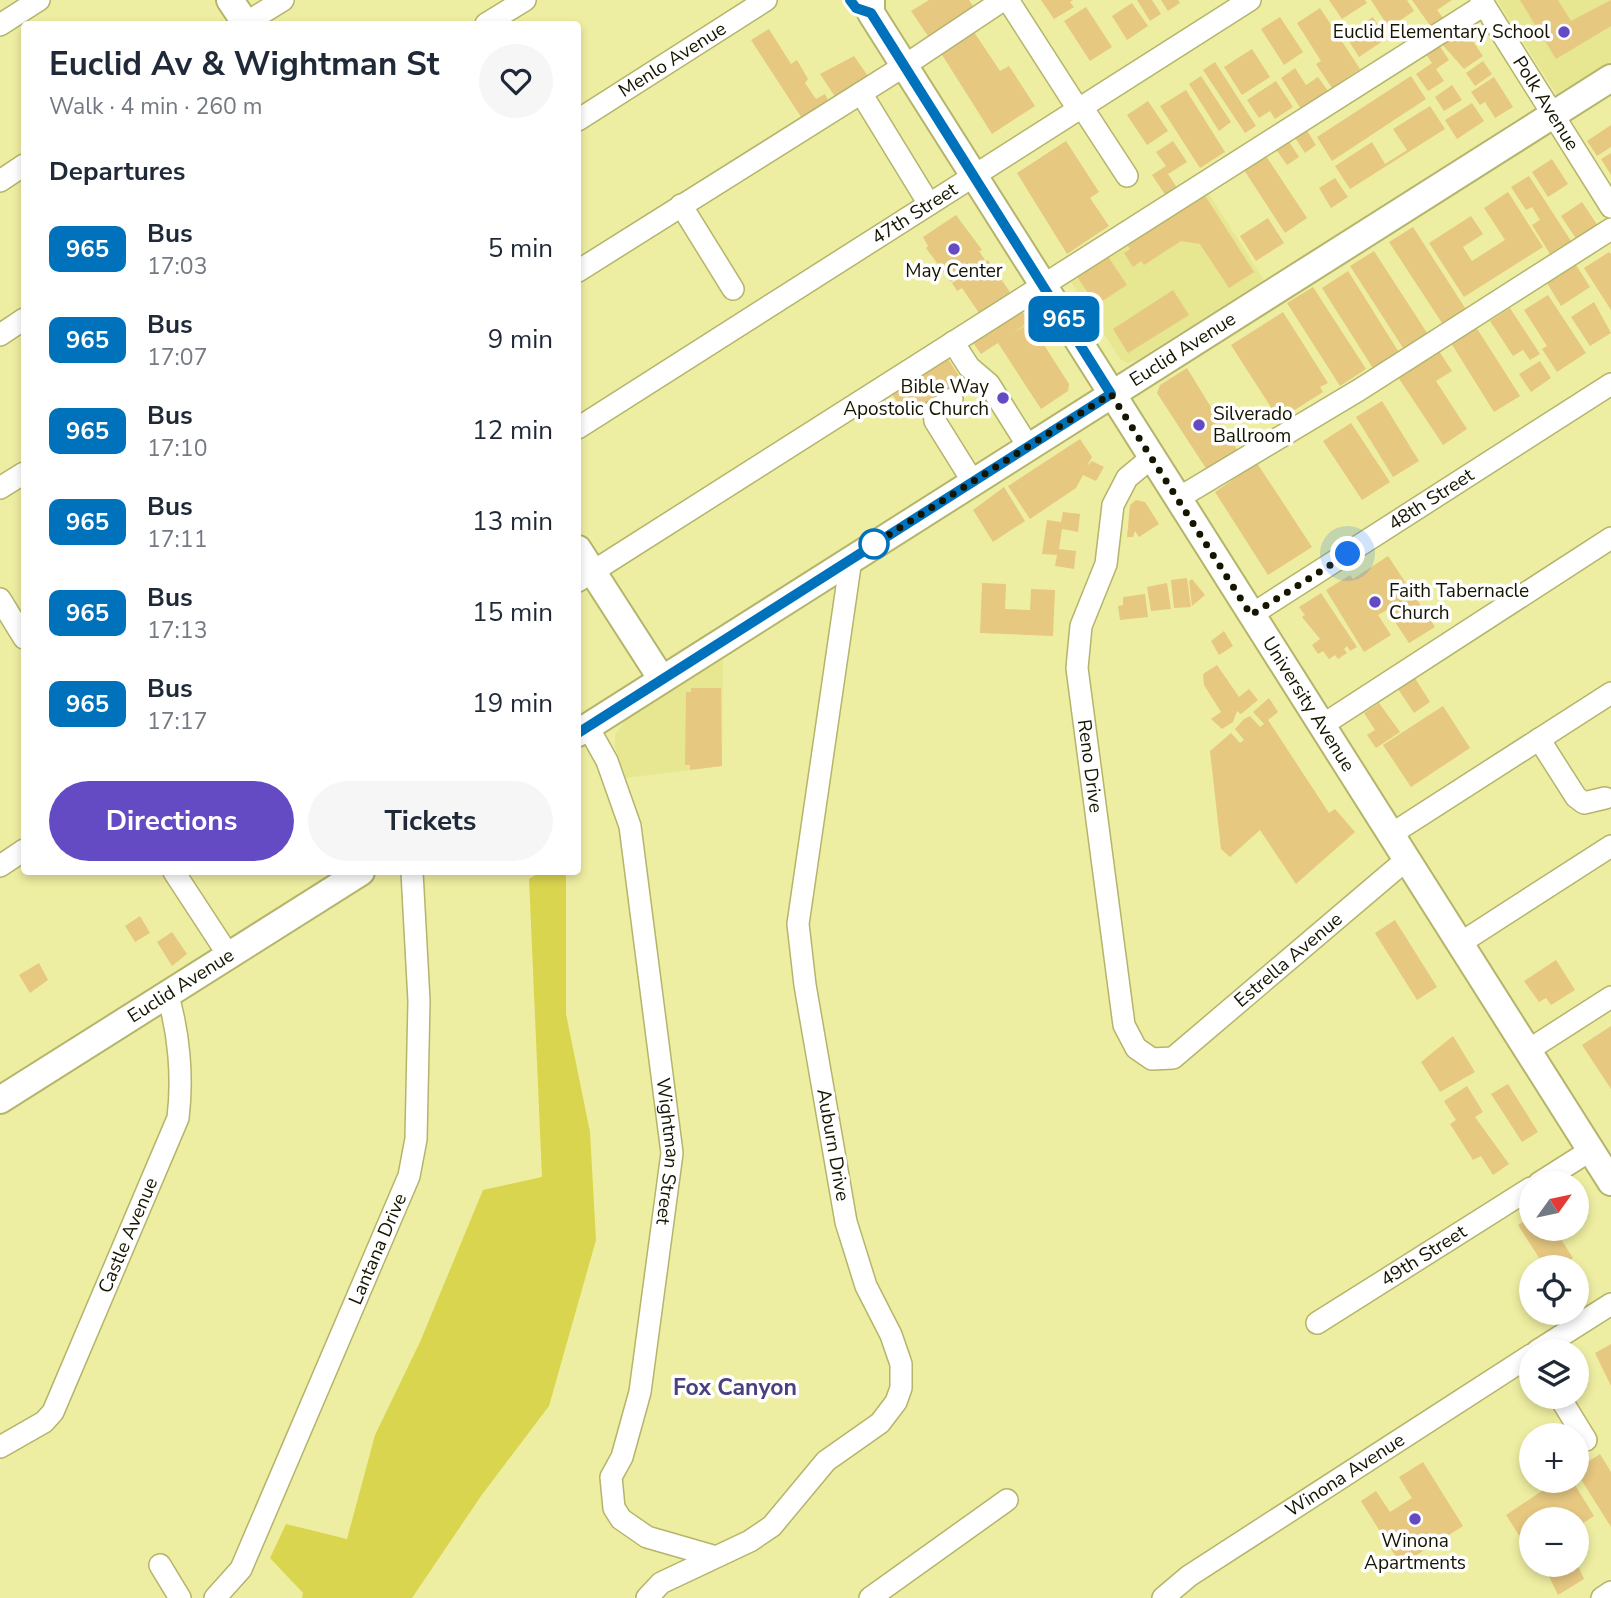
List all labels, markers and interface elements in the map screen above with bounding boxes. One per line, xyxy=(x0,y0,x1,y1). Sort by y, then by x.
street label: Menlo Avenue xyxy=(614,16,731,104)
place label: Euclid Elementary School xyxy=(1333,19,1550,45)
marker: Euclid Elementary School xyxy=(1556,24,1572,40)
text: Euclid Av & Wightman St xyxy=(49,42,439,87)
button: heart xyxy=(479,44,553,118)
street label: Polk Avenue xyxy=(1506,51,1585,156)
text: Walk · 4 min · 260 m xyxy=(49,91,262,122)
text: Departures xyxy=(49,154,185,189)
street label: 47th Street xyxy=(867,176,963,251)
text: Bus xyxy=(147,216,193,251)
text: 5 min xyxy=(488,231,553,266)
text: 965 xyxy=(66,233,109,265)
marker: May Center xyxy=(946,241,962,257)
text: 17:03 xyxy=(147,251,207,282)
place label: May Center xyxy=(905,258,1003,284)
line badge: 965 xyxy=(1024,296,1104,342)
text: 965 xyxy=(1042,303,1086,335)
street label: Euclid Avenue xyxy=(1125,306,1241,393)
text: Bus xyxy=(147,307,193,342)
text: 9 min xyxy=(488,322,553,357)
text: 965 xyxy=(66,324,109,356)
text: 17:07 xyxy=(147,342,207,373)
place label: Bible Way Apostolic Church xyxy=(843,374,989,422)
marker: Bible Way Apostolic Church xyxy=(995,390,1011,406)
text: Bus xyxy=(147,398,193,433)
place label: Silverado Ballroom xyxy=(1213,401,1293,449)
text: 12 min xyxy=(472,413,553,448)
text: 965 xyxy=(66,415,109,447)
marker: Silverado Ballroom xyxy=(1191,417,1207,433)
text: 17:10 xyxy=(147,433,207,464)
street label: 48th Street xyxy=(1383,462,1479,537)
text: Bus xyxy=(147,489,193,524)
text: 13 min xyxy=(472,504,553,539)
text: 965 xyxy=(66,506,109,538)
text: 17:11 xyxy=(147,524,207,555)
unlabelled marker xyxy=(859,529,889,559)
your location xyxy=(1330,536,1365,571)
place label: Faith Tabernacle Church xyxy=(1389,578,1529,626)
text: Bus xyxy=(147,580,193,615)
marker: Faith Tabernacle Church xyxy=(1367,594,1383,610)
text: 15 min xyxy=(472,595,553,630)
text: 965 xyxy=(66,597,109,629)
text: 17:13 xyxy=(147,615,207,646)
street label: University Avenue xyxy=(1256,632,1361,777)
text: Bus xyxy=(147,671,193,706)
text: 19 min xyxy=(472,686,553,721)
text: 965 xyxy=(66,688,109,720)
text: 17:17 xyxy=(147,706,207,737)
street label: Reno Drive xyxy=(1071,718,1109,814)
button: Directions xyxy=(49,781,294,861)
button: Tickets xyxy=(308,781,553,861)
street label: Estrella Avenue xyxy=(1229,907,1348,1013)
street label: Euclid Avenue xyxy=(123,942,239,1029)
street label: Wightman Street xyxy=(649,1076,686,1227)
street label: Auburn Drive xyxy=(810,1087,856,1203)
north arrow xyxy=(1519,1171,1589,1241)
map controls xyxy=(1519,1171,1589,1577)
street label: Castle Avenue xyxy=(92,1173,164,1297)
street label: Lantana Drive xyxy=(343,1189,413,1309)
street label: 49th Street xyxy=(1376,1219,1472,1293)
button: locate xyxy=(1519,1255,1589,1325)
button: layers xyxy=(1519,1339,1589,1409)
district label: Fox Canyon xyxy=(673,1372,797,1403)
button: + xyxy=(1519,1423,1589,1493)
street label: Winona Avenue xyxy=(1281,1427,1410,1523)
button: − xyxy=(1519,1507,1589,1577)
marker: Winona Apartments xyxy=(1407,1511,1423,1527)
place label: Winona Apartments xyxy=(1364,1528,1466,1576)

